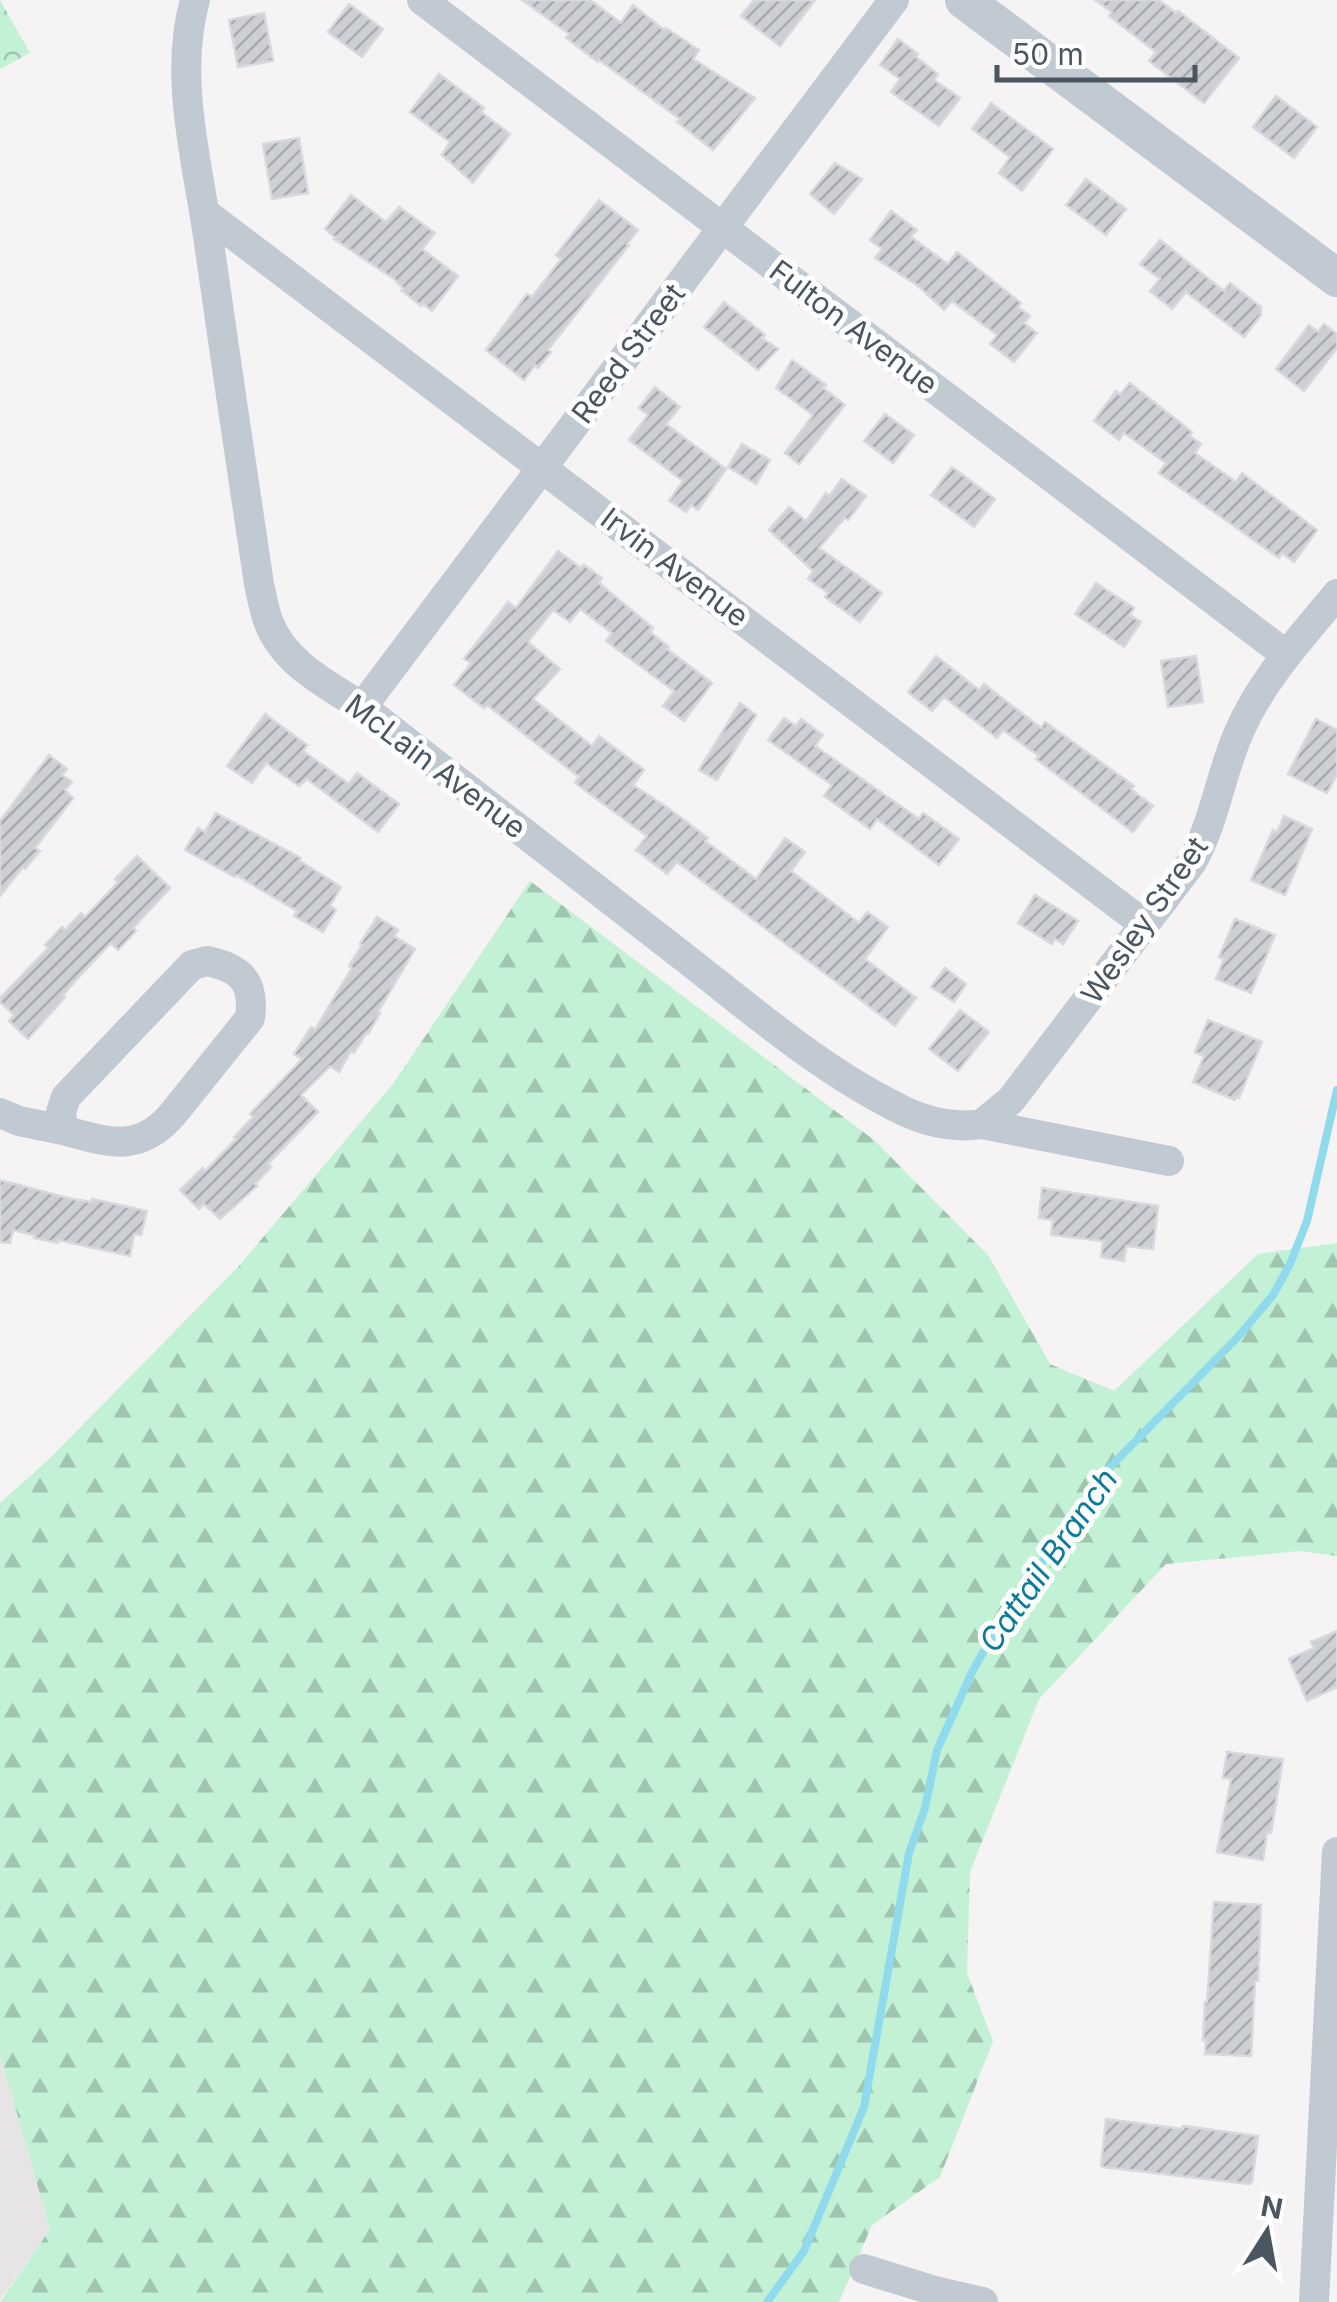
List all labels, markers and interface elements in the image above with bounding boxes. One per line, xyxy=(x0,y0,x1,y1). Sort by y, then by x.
scale bar xyxy=(997,20,1194,82)
text: 50 m xyxy=(1012,36,1084,72)
street label: Fulton Avenue xyxy=(763,252,945,402)
street label: Reed Street xyxy=(564,276,692,430)
street label: Irvin Avenue xyxy=(594,500,756,634)
street label: McLain Avenue xyxy=(339,686,533,846)
street label: Wesley Street xyxy=(1073,829,1215,1010)
water label: Cattail Branch xyxy=(970,1461,1126,1659)
north arrow xyxy=(1217,2182,1317,2282)
text: N xyxy=(1258,2189,1285,2226)

